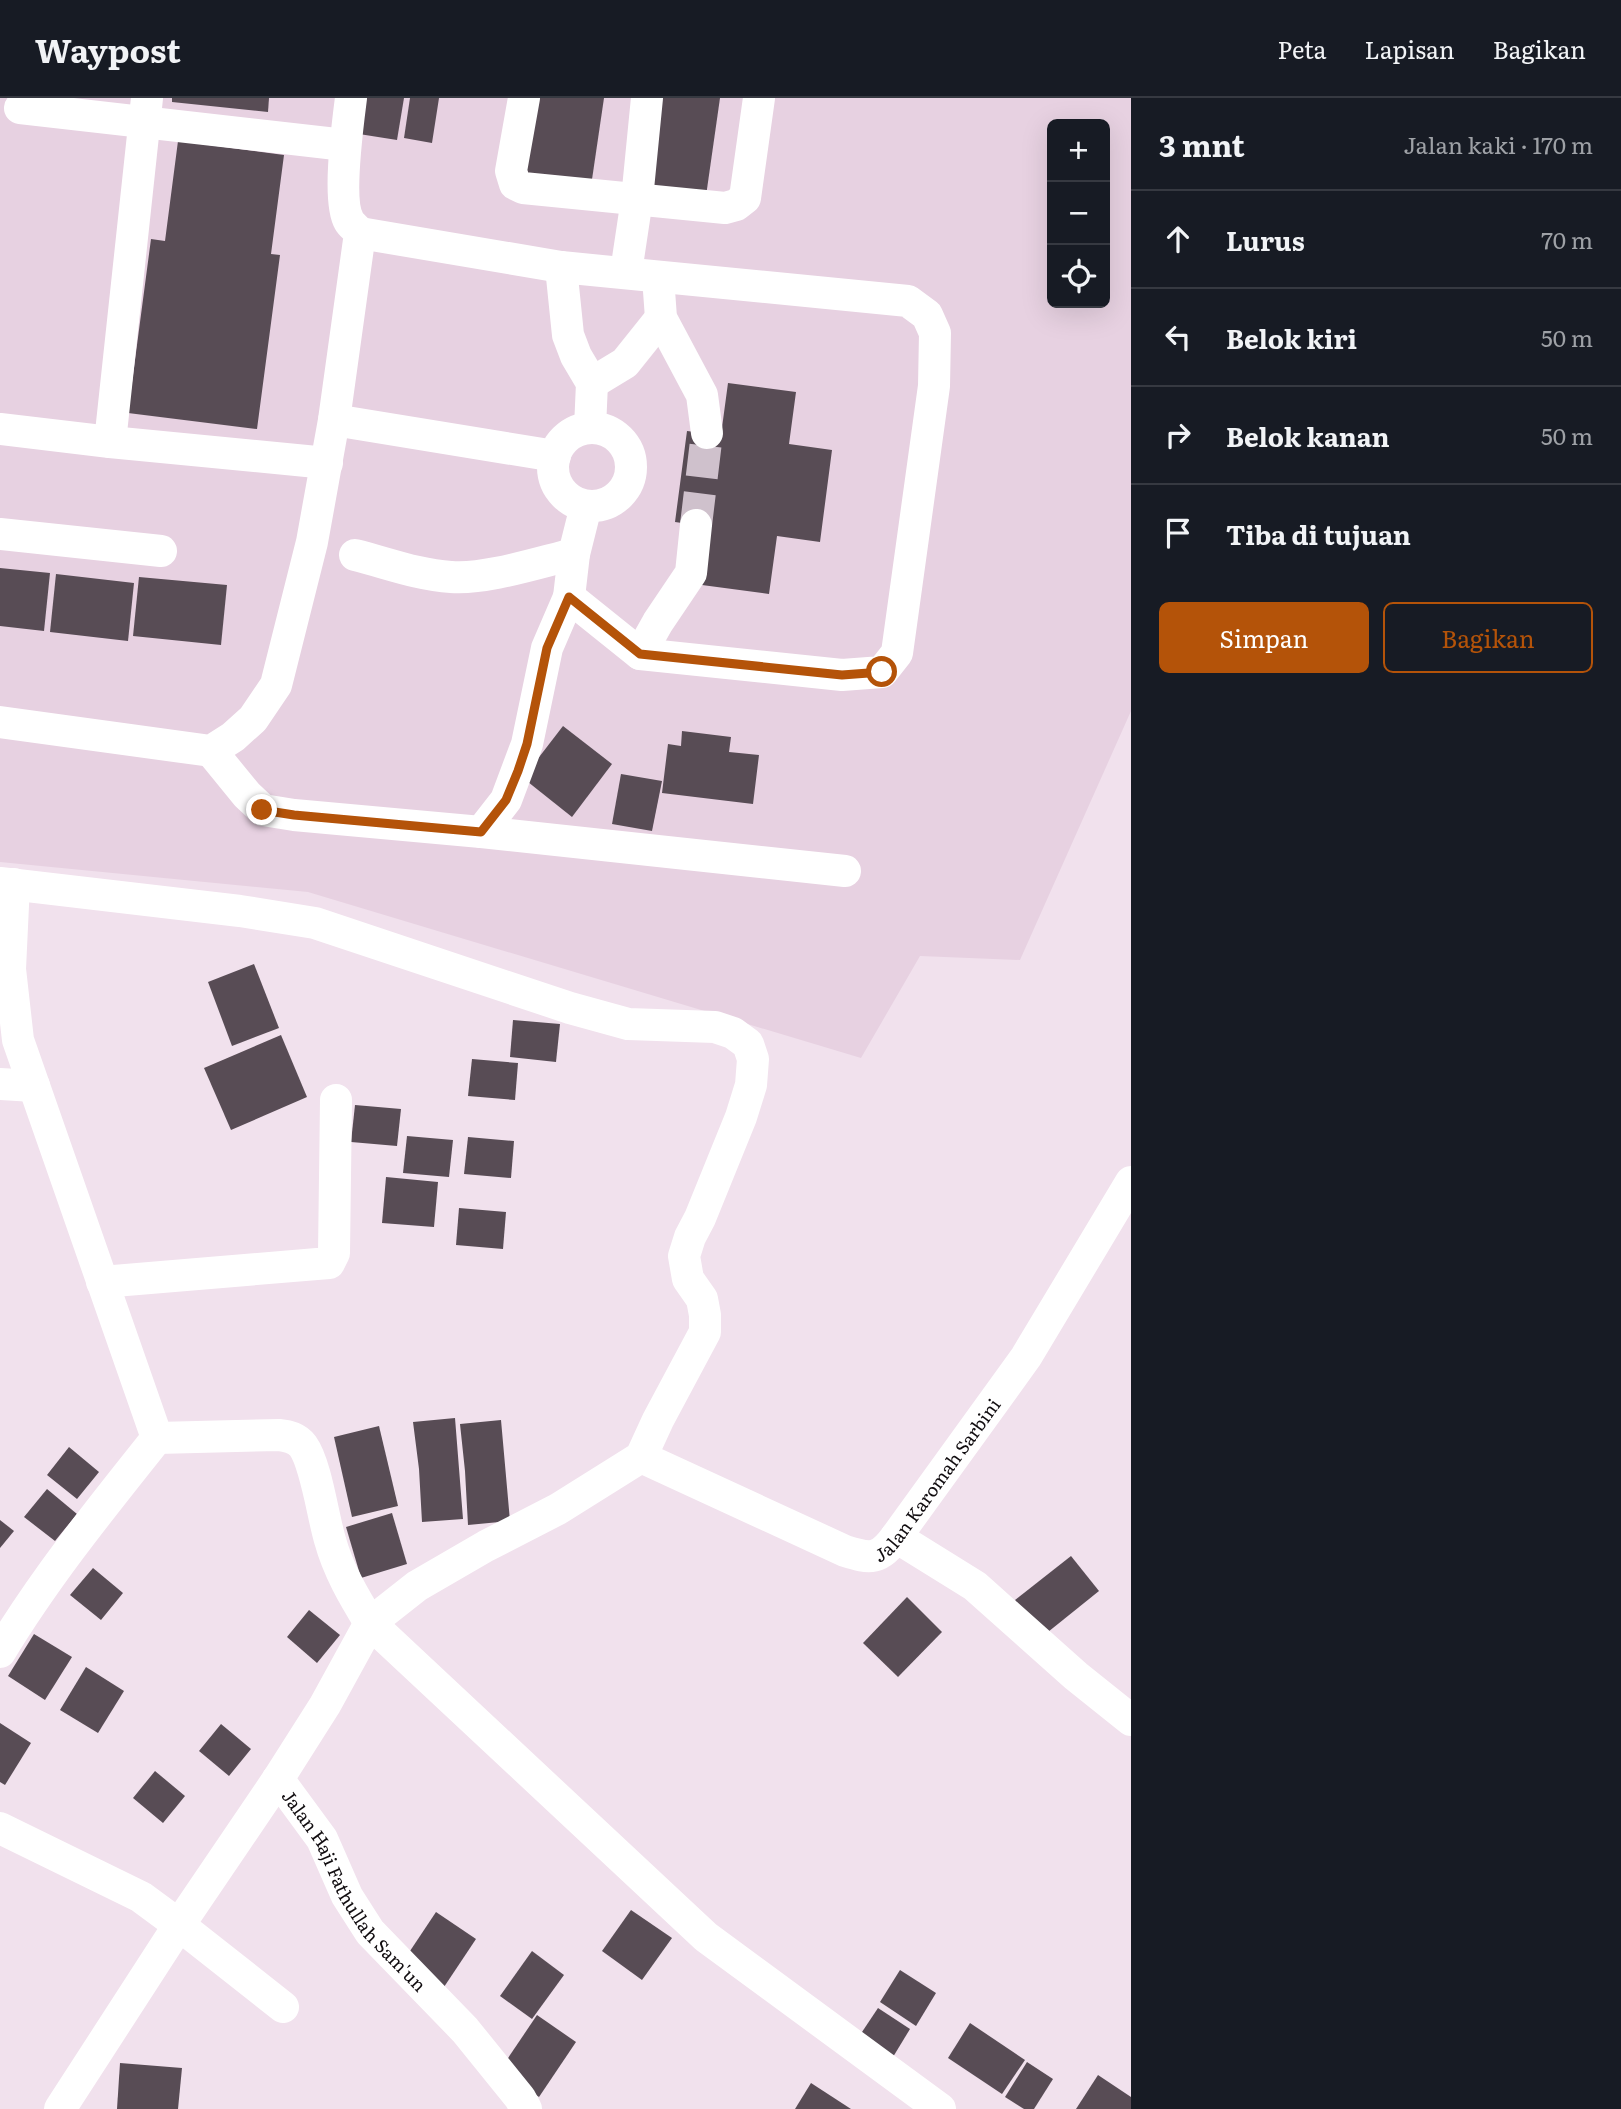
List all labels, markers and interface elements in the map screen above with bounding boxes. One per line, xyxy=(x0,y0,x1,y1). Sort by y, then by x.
text: Waypost xyxy=(35,24,181,73)
text: Peta xyxy=(1277,31,1326,66)
text: Lapisan xyxy=(1364,31,1455,66)
text: Bagikan xyxy=(1493,31,1586,66)
map controls xyxy=(1047,119,1110,308)
button: + xyxy=(1047,119,1110,182)
text: 3 mnt xyxy=(1159,122,1245,166)
text: Jalan kaki · 170 m xyxy=(1404,127,1593,161)
button: − xyxy=(1047,182,1110,245)
icon: ahead xyxy=(1159,220,1197,258)
text: Lurus xyxy=(1226,220,1305,259)
text: 70 m xyxy=(1541,222,1593,256)
button: locate xyxy=(1047,245,1110,308)
icon: left xyxy=(1159,318,1197,356)
text: Belok kiri xyxy=(1226,318,1357,357)
text: 50 m xyxy=(1541,320,1593,354)
icon: right xyxy=(1159,416,1197,454)
text: Belok kanan xyxy=(1226,416,1390,455)
text: 50 m xyxy=(1541,418,1593,452)
icon: arrive xyxy=(1159,514,1197,552)
text: Tiba di tujuan xyxy=(1226,514,1411,553)
button: Simpan xyxy=(1159,602,1369,673)
button: Bagikan xyxy=(1383,602,1593,673)
route start xyxy=(866,656,897,687)
route end xyxy=(246,794,277,825)
street label: Jalan Karomah Sarbini xyxy=(869,1392,1006,1568)
street label: Jalan Haji Fathullah Sam'un xyxy=(276,1783,434,1997)

